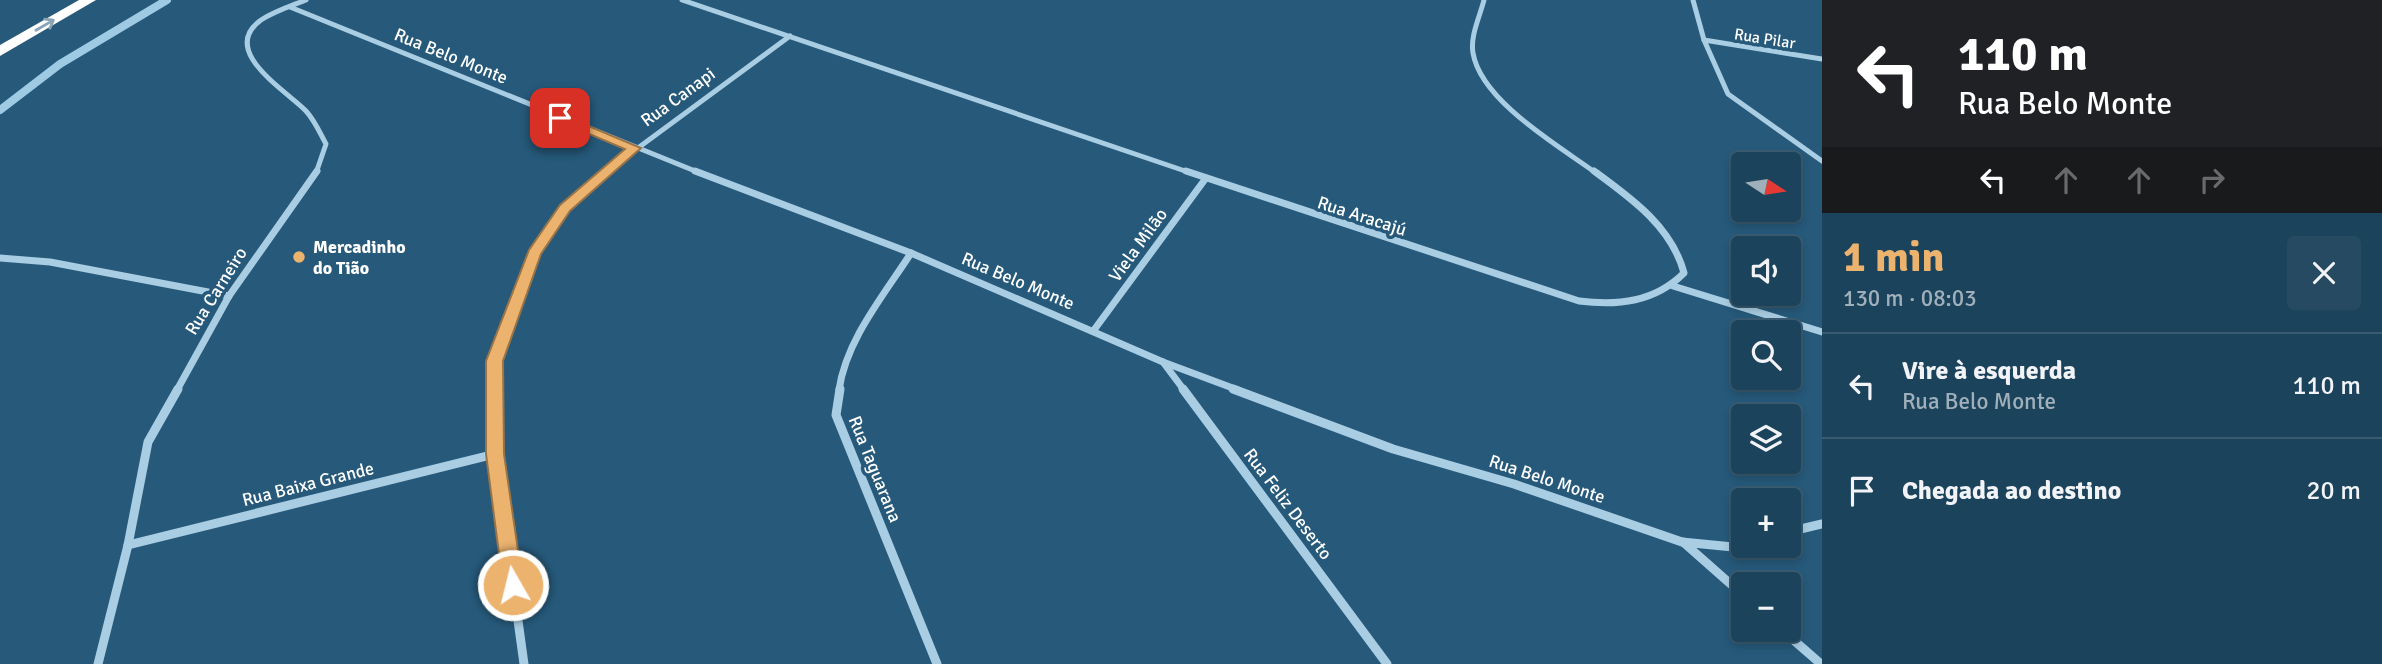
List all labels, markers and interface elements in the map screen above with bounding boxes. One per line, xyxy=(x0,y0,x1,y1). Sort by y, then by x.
one-way arrow xyxy=(34,18,54,32)
street label: Rua Belo Monte xyxy=(391,23,511,89)
street label: Rua Pilar xyxy=(1733,24,1797,54)
text: 110 m xyxy=(1958,24,2088,84)
icon: left xyxy=(1843,28,1934,119)
street label: Rua Canapi xyxy=(637,63,719,131)
text: Rua Belo Monte xyxy=(1958,84,2172,123)
pin xyxy=(530,88,590,148)
icon: arrive xyxy=(541,99,579,137)
north arrow xyxy=(1731,152,1801,222)
map controls xyxy=(1731,152,1801,642)
icon: left xyxy=(1974,161,2012,199)
icon: ahead xyxy=(2047,161,2085,199)
icon: ahead xyxy=(2120,161,2158,199)
icon: right xyxy=(2193,161,2231,199)
street label: Rua Aracajú xyxy=(1315,191,1409,241)
street label: Viela Milão xyxy=(1104,204,1172,286)
text: 1 min xyxy=(1843,232,1944,283)
place label: Mercadinho do Tião xyxy=(313,236,406,279)
button: sound xyxy=(1731,236,1801,306)
button: close xyxy=(2287,236,2361,310)
street label: Rua Carneiro xyxy=(180,243,252,339)
street label: Rua Belo Monte xyxy=(958,247,1078,315)
marker: Mercadinho do Tião xyxy=(291,249,307,265)
text: 130 m · 08:03 xyxy=(1843,284,1977,313)
button: search xyxy=(1731,320,1801,390)
text: Vire à esquerda xyxy=(1902,355,2076,387)
icon: left xyxy=(1843,367,1881,405)
text: 110 m xyxy=(2292,370,2361,402)
text: Rua Belo Monte xyxy=(1902,387,2056,416)
button: layers xyxy=(1731,404,1801,474)
street label: Rua Taguarana xyxy=(844,413,906,525)
street label: Rua Feliz Deserto xyxy=(1239,444,1337,564)
street label: Rua Belo Monte xyxy=(1486,450,1608,508)
street label: Rua Baixa Grande xyxy=(240,457,376,511)
icon: arrive xyxy=(1843,472,1881,510)
text: Chegada ao destino xyxy=(1902,475,2121,507)
text: 20 m xyxy=(2306,475,2361,507)
button: + xyxy=(1731,488,1801,558)
position arrow xyxy=(476,548,550,622)
button: − xyxy=(1731,572,1801,642)

